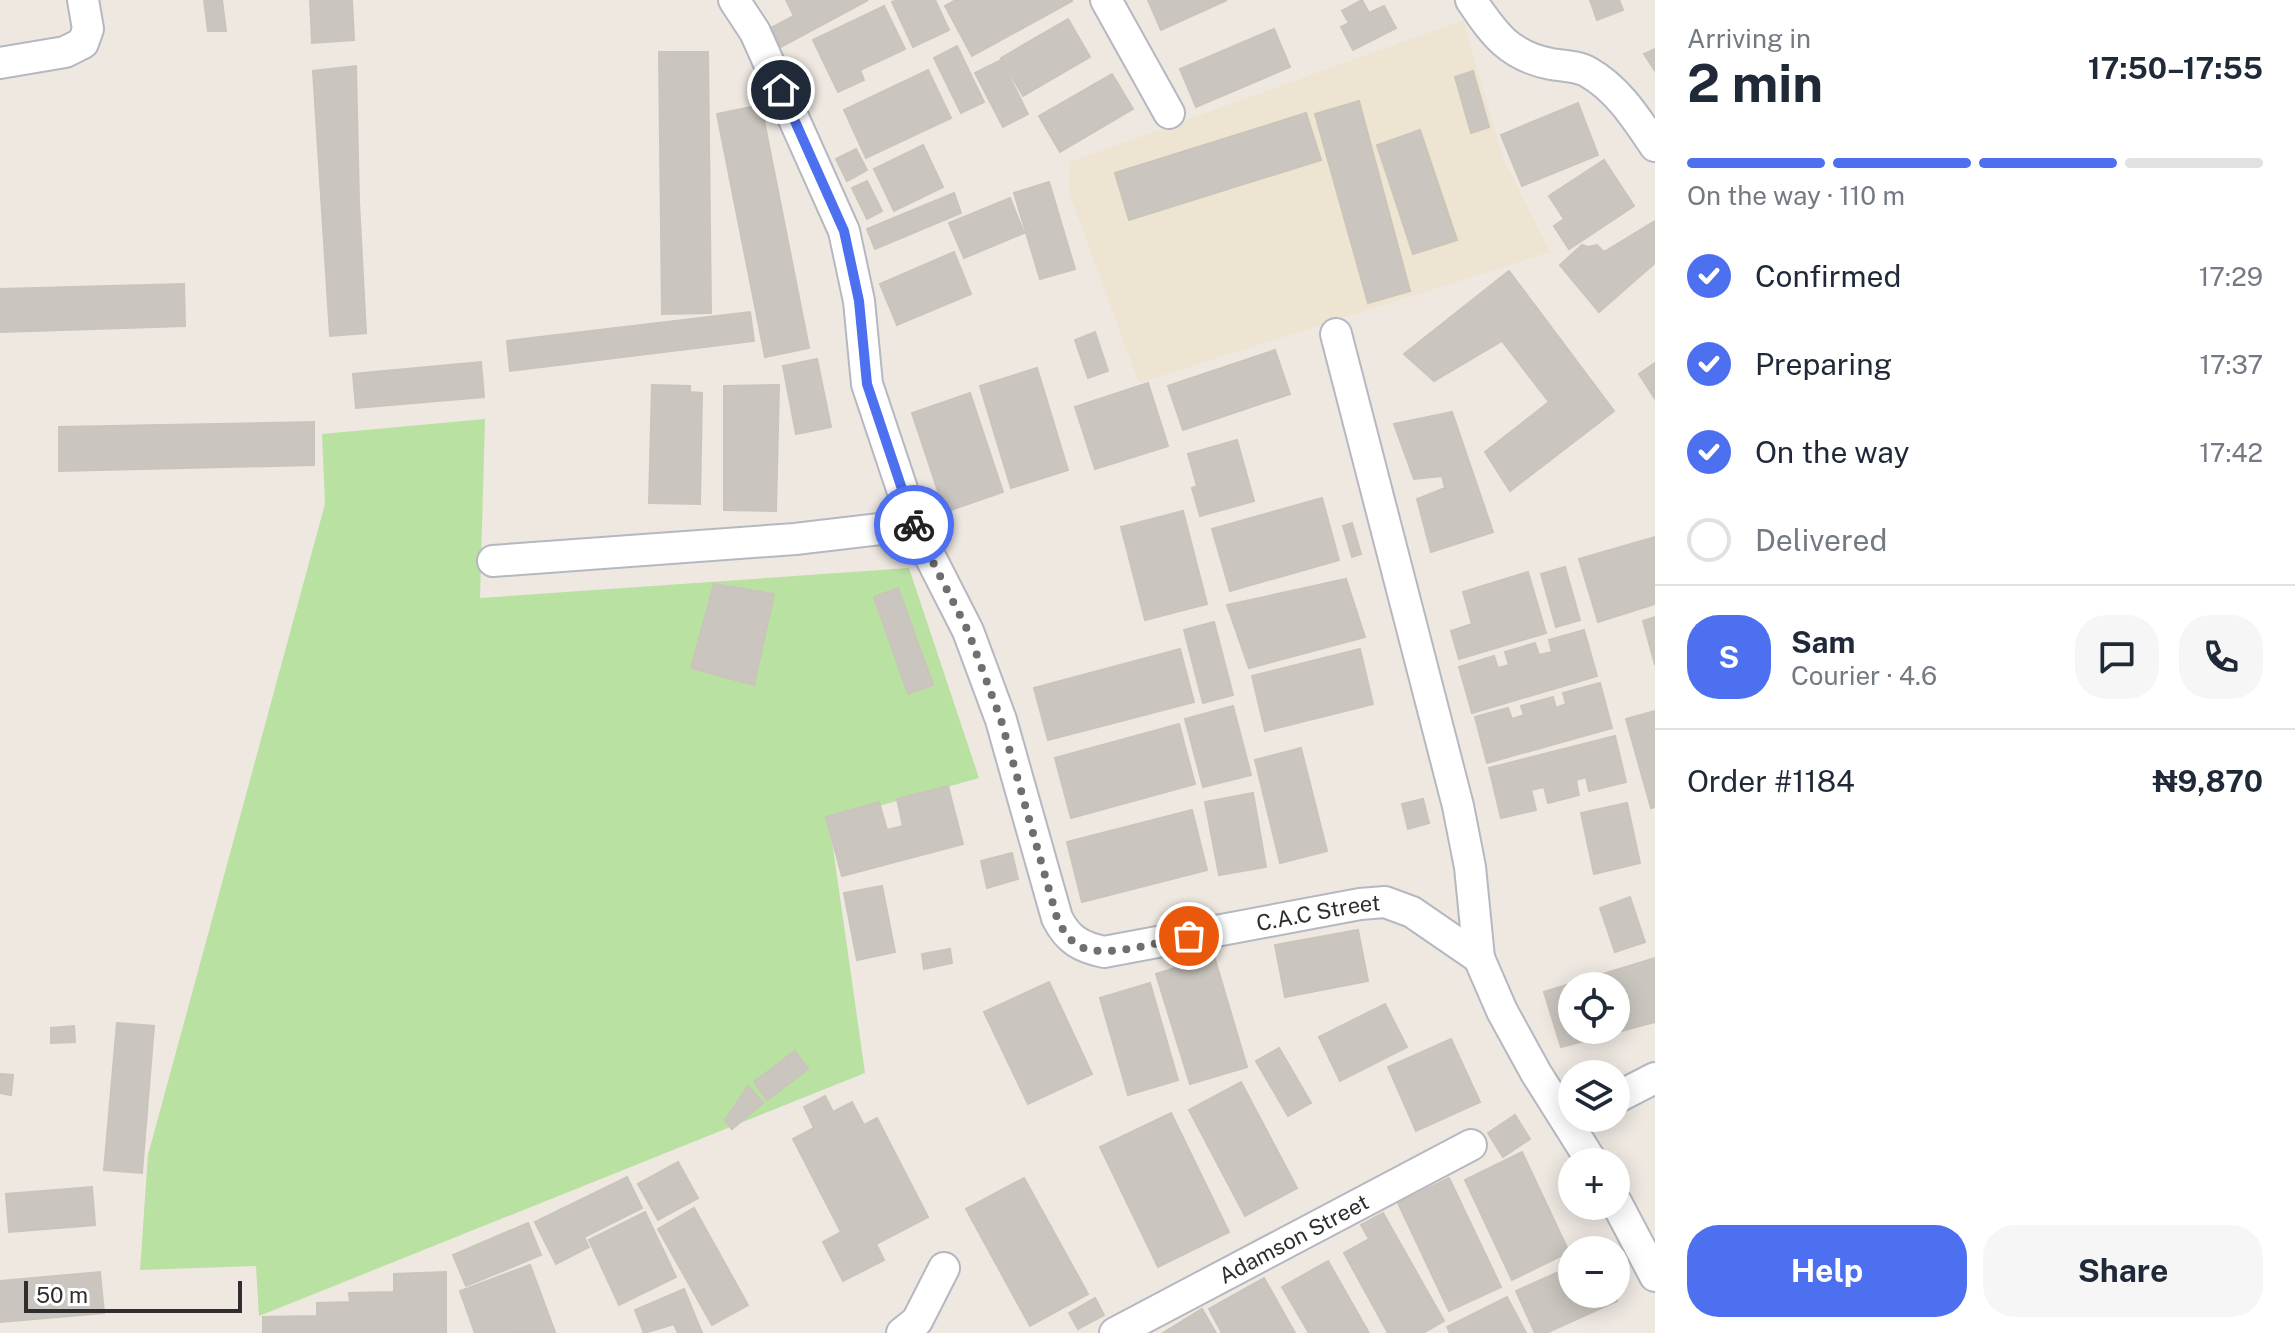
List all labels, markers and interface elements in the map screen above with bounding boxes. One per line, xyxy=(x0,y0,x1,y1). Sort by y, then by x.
text: Arriving in xyxy=(1687,23,1811,54)
text: 17:50–17:55 xyxy=(2088,50,2263,86)
text: 2 min xyxy=(1687,53,1823,114)
pin xyxy=(747,56,815,124)
icon: home xyxy=(759,68,803,112)
text: On the way · 110 m xyxy=(1687,180,1905,211)
icon: check xyxy=(1687,254,1731,298)
text: Confirmed xyxy=(1755,258,1901,294)
text: 17:29 xyxy=(2199,261,2263,292)
icon: check xyxy=(1687,342,1731,386)
text: Preparing xyxy=(1755,346,1892,382)
text: 17:37 xyxy=(2199,349,2263,380)
icon: check xyxy=(1687,430,1731,474)
text: On the way xyxy=(1755,434,1909,470)
text: 17:42 xyxy=(2199,437,2263,468)
courier xyxy=(874,485,954,565)
icon: bike xyxy=(892,503,936,547)
text: Delivered xyxy=(1755,522,1887,558)
button: chat xyxy=(2075,615,2159,699)
button: phone xyxy=(2179,615,2263,699)
text: Sam xyxy=(1791,624,1855,660)
text: S xyxy=(1719,639,1739,675)
text: Courier · 4.6 xyxy=(1791,660,1937,691)
text: Order #1184 xyxy=(1687,763,1855,799)
text: ₦9,870 xyxy=(2153,763,2263,799)
street label: C.A.C Street xyxy=(1254,889,1381,936)
pin xyxy=(1155,902,1223,970)
icon: bag xyxy=(1167,914,1211,958)
map controls xyxy=(1558,972,1630,1308)
button: locate xyxy=(1558,972,1630,1044)
button: layers xyxy=(1558,1060,1630,1132)
button: + xyxy=(1558,1148,1630,1220)
street label: Adamson Street xyxy=(1214,1189,1373,1289)
button: Help xyxy=(1687,1225,1967,1317)
button: Share xyxy=(1983,1225,2263,1317)
button: − xyxy=(1558,1236,1630,1308)
scale bar xyxy=(24,1277,242,1313)
text: 50 m xyxy=(36,1282,88,1308)

